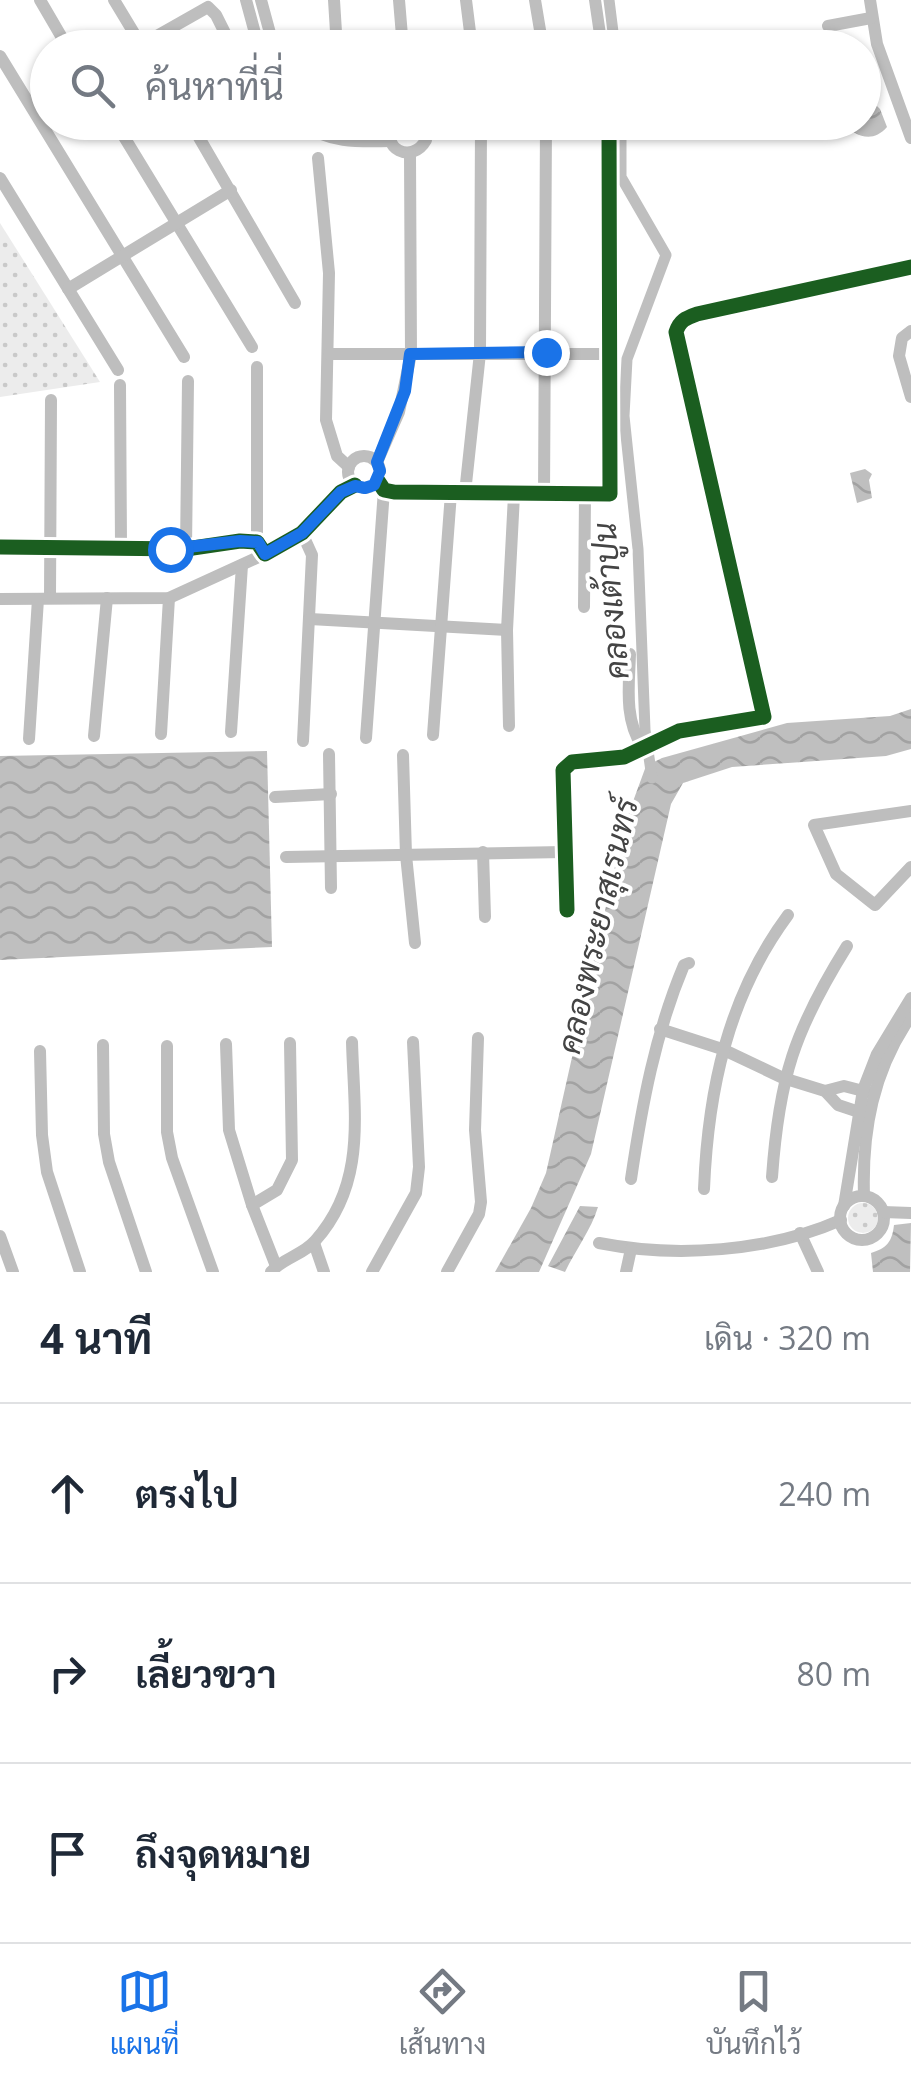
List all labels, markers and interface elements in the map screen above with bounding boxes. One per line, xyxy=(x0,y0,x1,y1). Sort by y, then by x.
search box xyxy=(30,30,881,140)
icon: search xyxy=(65,58,120,113)
text: ค้นหาที่นี่ xyxy=(145,59,284,111)
route end xyxy=(524,330,570,376)
water label: คลองเต้าปูน xyxy=(581,521,640,681)
route start xyxy=(148,527,194,573)
water label: คลองพระยาสุเรนทร์ xyxy=(546,790,650,1058)
text: 4 นาที xyxy=(40,1309,152,1366)
text: เดิน · 320 m xyxy=(704,1316,871,1359)
icon: ahead xyxy=(40,1466,95,1521)
text: ตรงไป xyxy=(135,1467,239,1519)
text: 240 m xyxy=(778,1472,871,1515)
icon: right xyxy=(40,1646,95,1701)
text: เลี้ยวขวา xyxy=(135,1647,277,1699)
text: 80 m xyxy=(796,1652,871,1695)
icon: arrive xyxy=(40,1826,95,1881)
text: ถึงจุดหมาย xyxy=(135,1827,311,1879)
tab: แผนที่ xyxy=(110,1964,180,2062)
tab: เส้นทาง xyxy=(399,1964,486,2062)
tab: บันทึกไว้ xyxy=(706,1964,801,2062)

